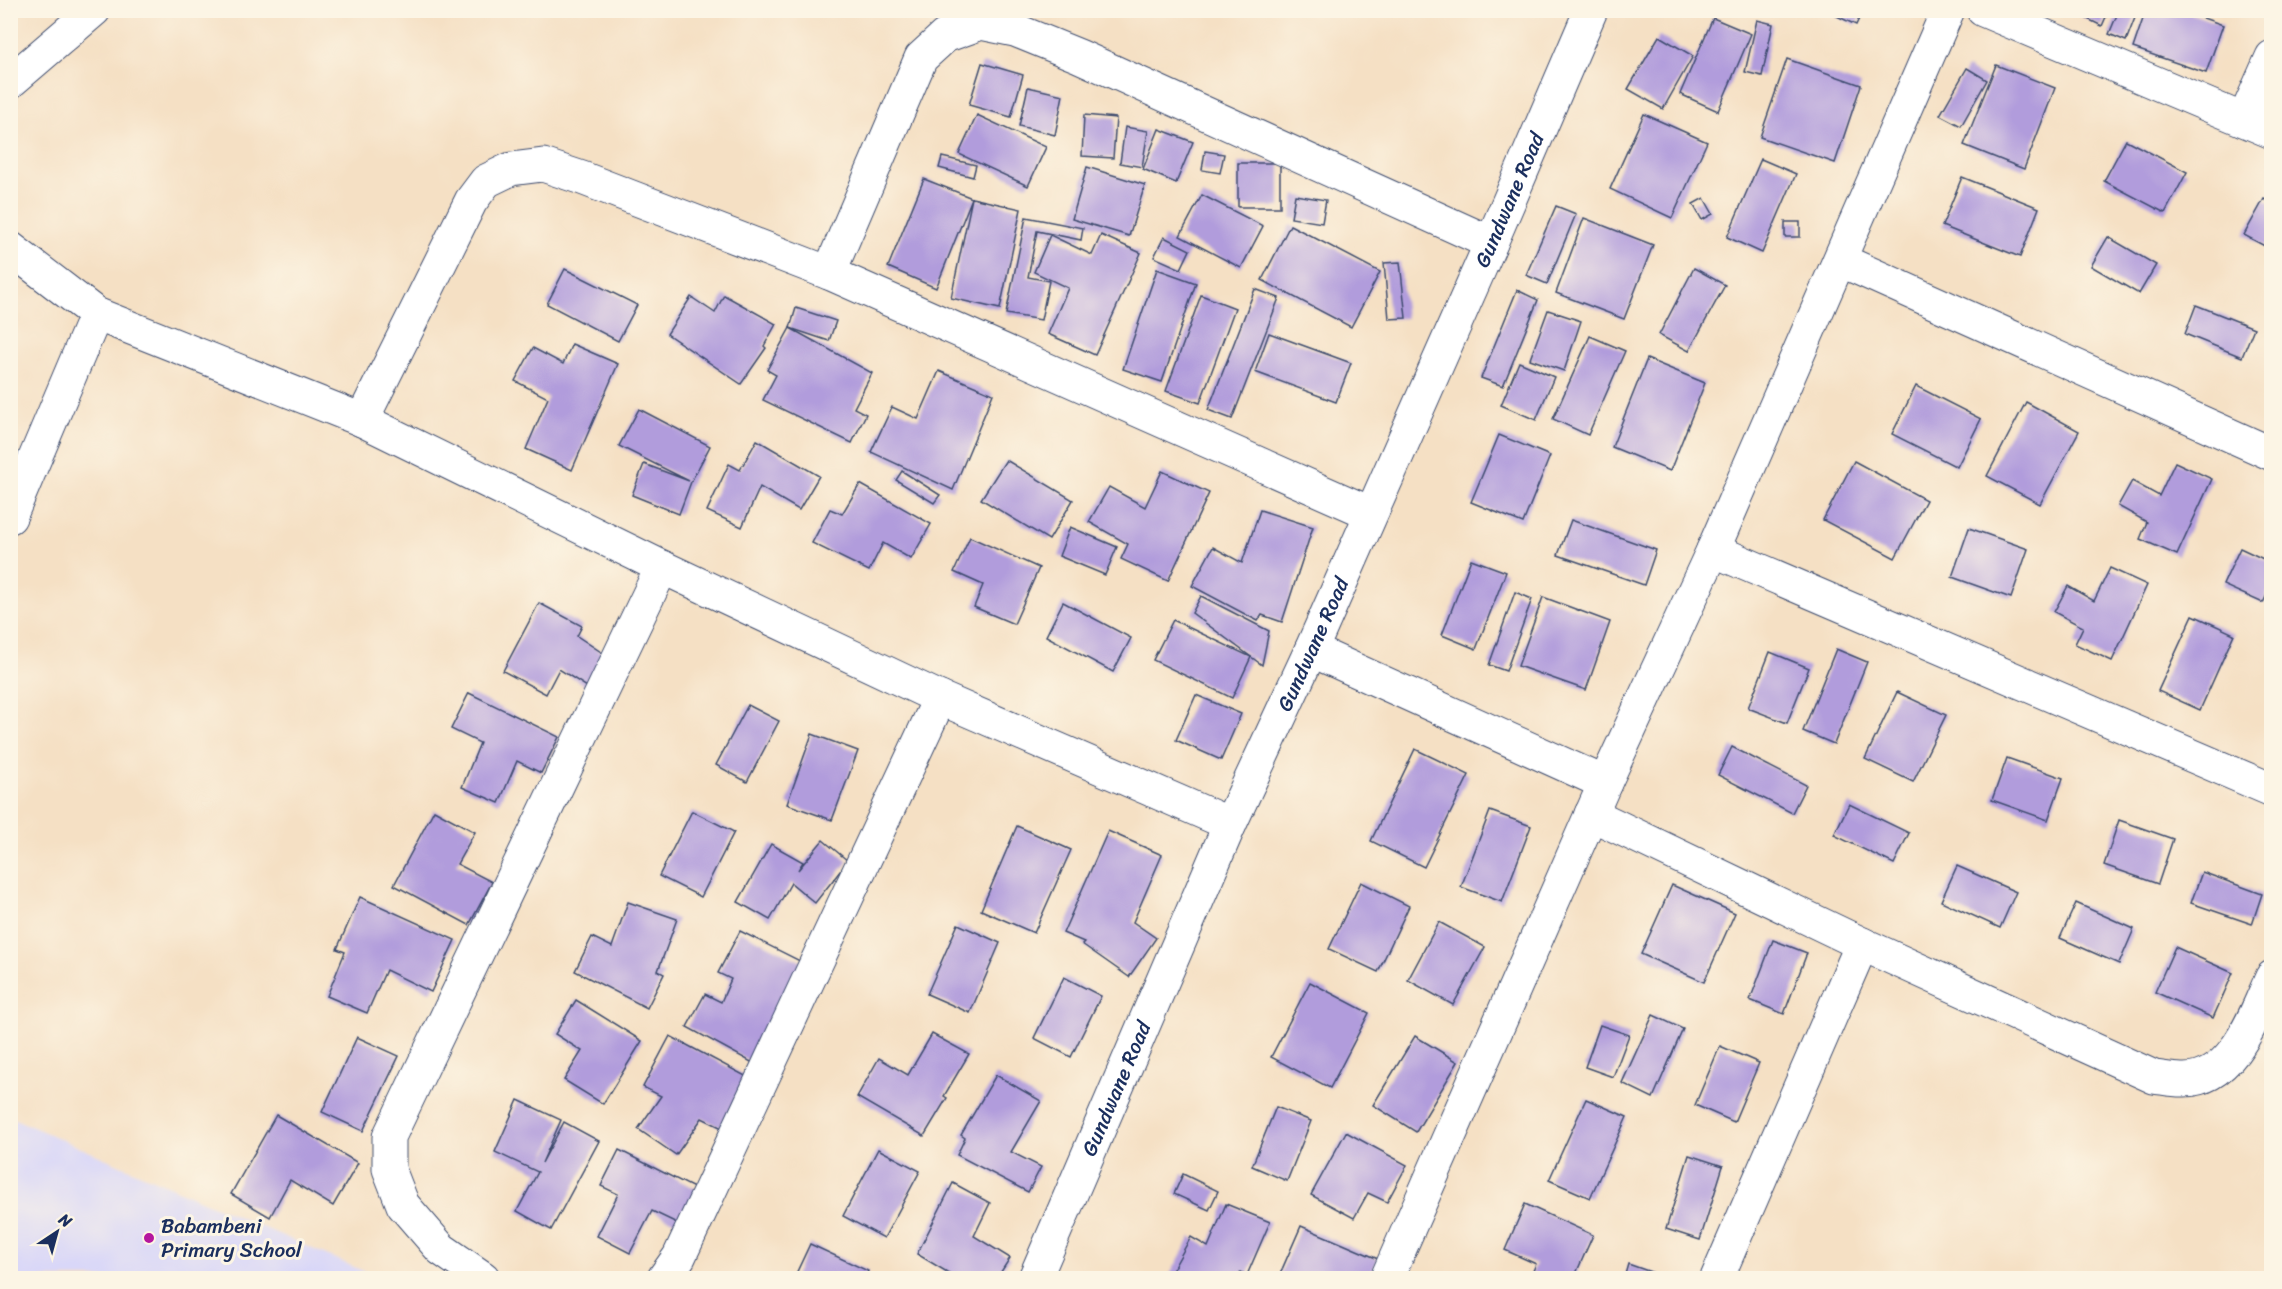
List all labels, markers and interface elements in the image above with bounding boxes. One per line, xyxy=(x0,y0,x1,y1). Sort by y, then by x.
street label: Gundwane Road xyxy=(1464,125,1556,274)
street label: Gundwane Road xyxy=(1266,569,1361,718)
street label: Gundwane Road xyxy=(1070,1013,1163,1162)
north arrow xyxy=(27,1202,87,1262)
text: N xyxy=(52,1205,79,1236)
place label: Babambeni Primary School xyxy=(161,1207,303,1269)
marker: Babambeni Primary School xyxy=(142,1231,156,1245)

